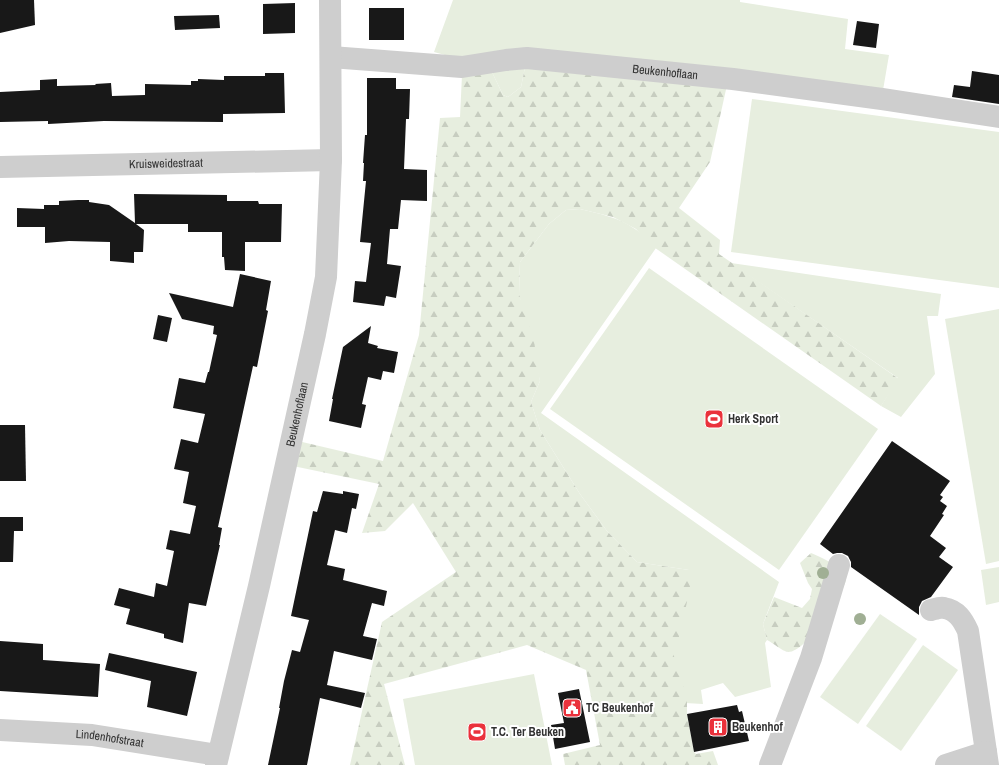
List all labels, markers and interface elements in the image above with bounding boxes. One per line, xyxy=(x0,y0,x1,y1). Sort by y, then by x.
street label: Beukenhoflaan xyxy=(632,61,699,83)
street label: Kruisweidestraat xyxy=(129,155,203,172)
street label: Beukenhoflaan xyxy=(282,380,312,448)
sports icon: Herk Sport xyxy=(703,408,725,430)
place label: Herk Sport xyxy=(728,411,779,427)
public building icon: TC Beukenhof xyxy=(561,697,583,719)
place label: TC Beukenhof xyxy=(586,700,653,716)
building icon: Beukenhof xyxy=(707,716,729,738)
place label: Beukenhof xyxy=(732,719,784,735)
sports icon: T.C. Ter Beuken xyxy=(466,721,488,743)
place label: T.C. Ter Beuken xyxy=(491,724,564,740)
street label: Lindenhofstraat xyxy=(75,726,145,751)

